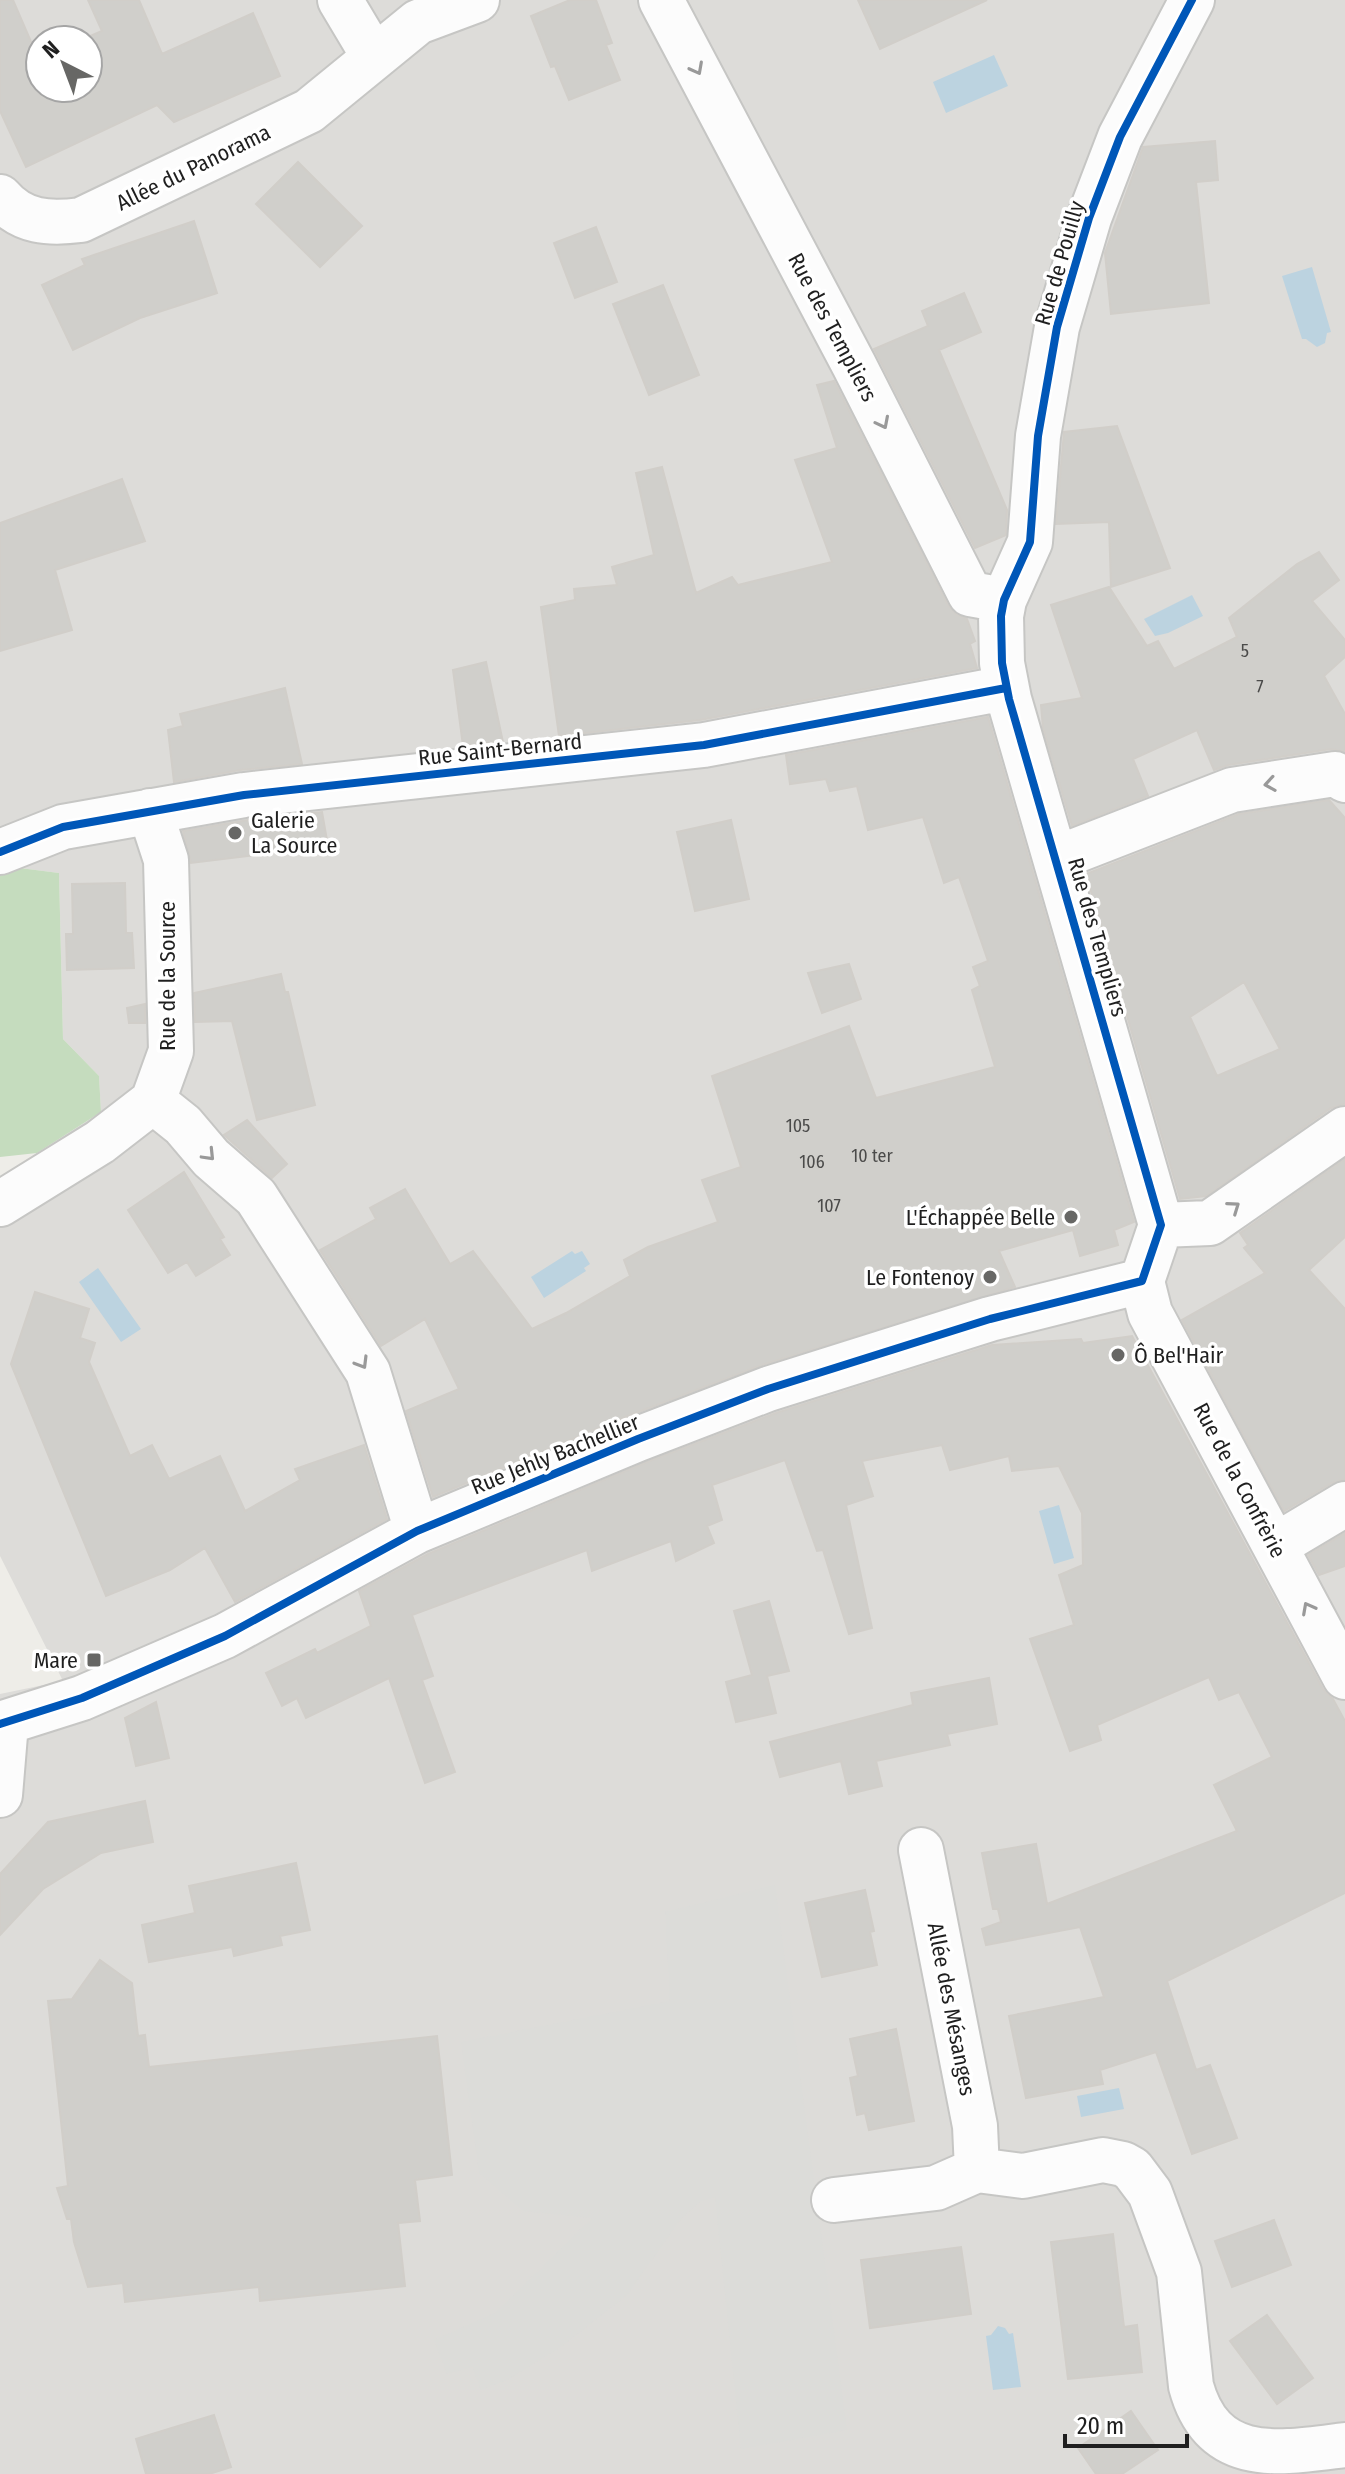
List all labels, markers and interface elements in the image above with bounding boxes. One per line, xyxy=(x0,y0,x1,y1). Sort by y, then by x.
north arrow xyxy=(24,24,104,104)
text: N xyxy=(37,35,65,64)
one-way arrow xyxy=(688,61,703,75)
street label: Allée du Panorama xyxy=(112,118,275,216)
street label: Rue de Pouilly xyxy=(1029,198,1090,328)
street label: Rue des Templiers xyxy=(782,248,883,406)
one-way arrow xyxy=(874,415,889,430)
house number: 5 xyxy=(1241,640,1249,662)
house number: 7 xyxy=(1256,676,1264,698)
street label: Rue Saint-Bernard xyxy=(417,727,583,772)
one-way arrow xyxy=(1263,775,1277,792)
place label: Galerie La Source xyxy=(251,807,337,859)
marker: Galerie La Source xyxy=(226,824,244,842)
street label: Rue des Templiers xyxy=(1062,854,1133,1020)
street label: Rue de la Source xyxy=(154,901,181,1051)
house number: 105 xyxy=(786,1115,810,1137)
house number: 10 ter xyxy=(851,1145,893,1167)
one-way arrow xyxy=(200,1146,214,1160)
house number: 106 xyxy=(799,1151,825,1173)
house number: 107 xyxy=(817,1195,841,1217)
one-way arrow xyxy=(1226,1202,1240,1217)
place label: L'Échappée Belle xyxy=(906,1204,1055,1231)
marker: L'Échappée Belle xyxy=(1062,1208,1080,1226)
place label: Le Fontenoy xyxy=(866,1264,974,1291)
marker: Le Fontenoy xyxy=(981,1268,999,1286)
place label: Ô Bel'Hair xyxy=(1134,1342,1223,1369)
marker: Ô Bel'Hair xyxy=(1109,1346,1127,1364)
one-way arrow xyxy=(352,1354,368,1369)
street label: Rue de la Confrèrie xyxy=(1187,1398,1292,1562)
street label: Rue Jehly Bachellier xyxy=(467,1408,644,1501)
one-way arrow xyxy=(1303,1601,1318,1616)
place label: Mare xyxy=(34,1647,78,1674)
marker: Mare xyxy=(85,1651,103,1669)
street label: Allée des Mésanges xyxy=(922,1920,982,2098)
scale bar xyxy=(1065,2398,1187,2448)
text: 20 m xyxy=(1077,2412,1124,2440)

